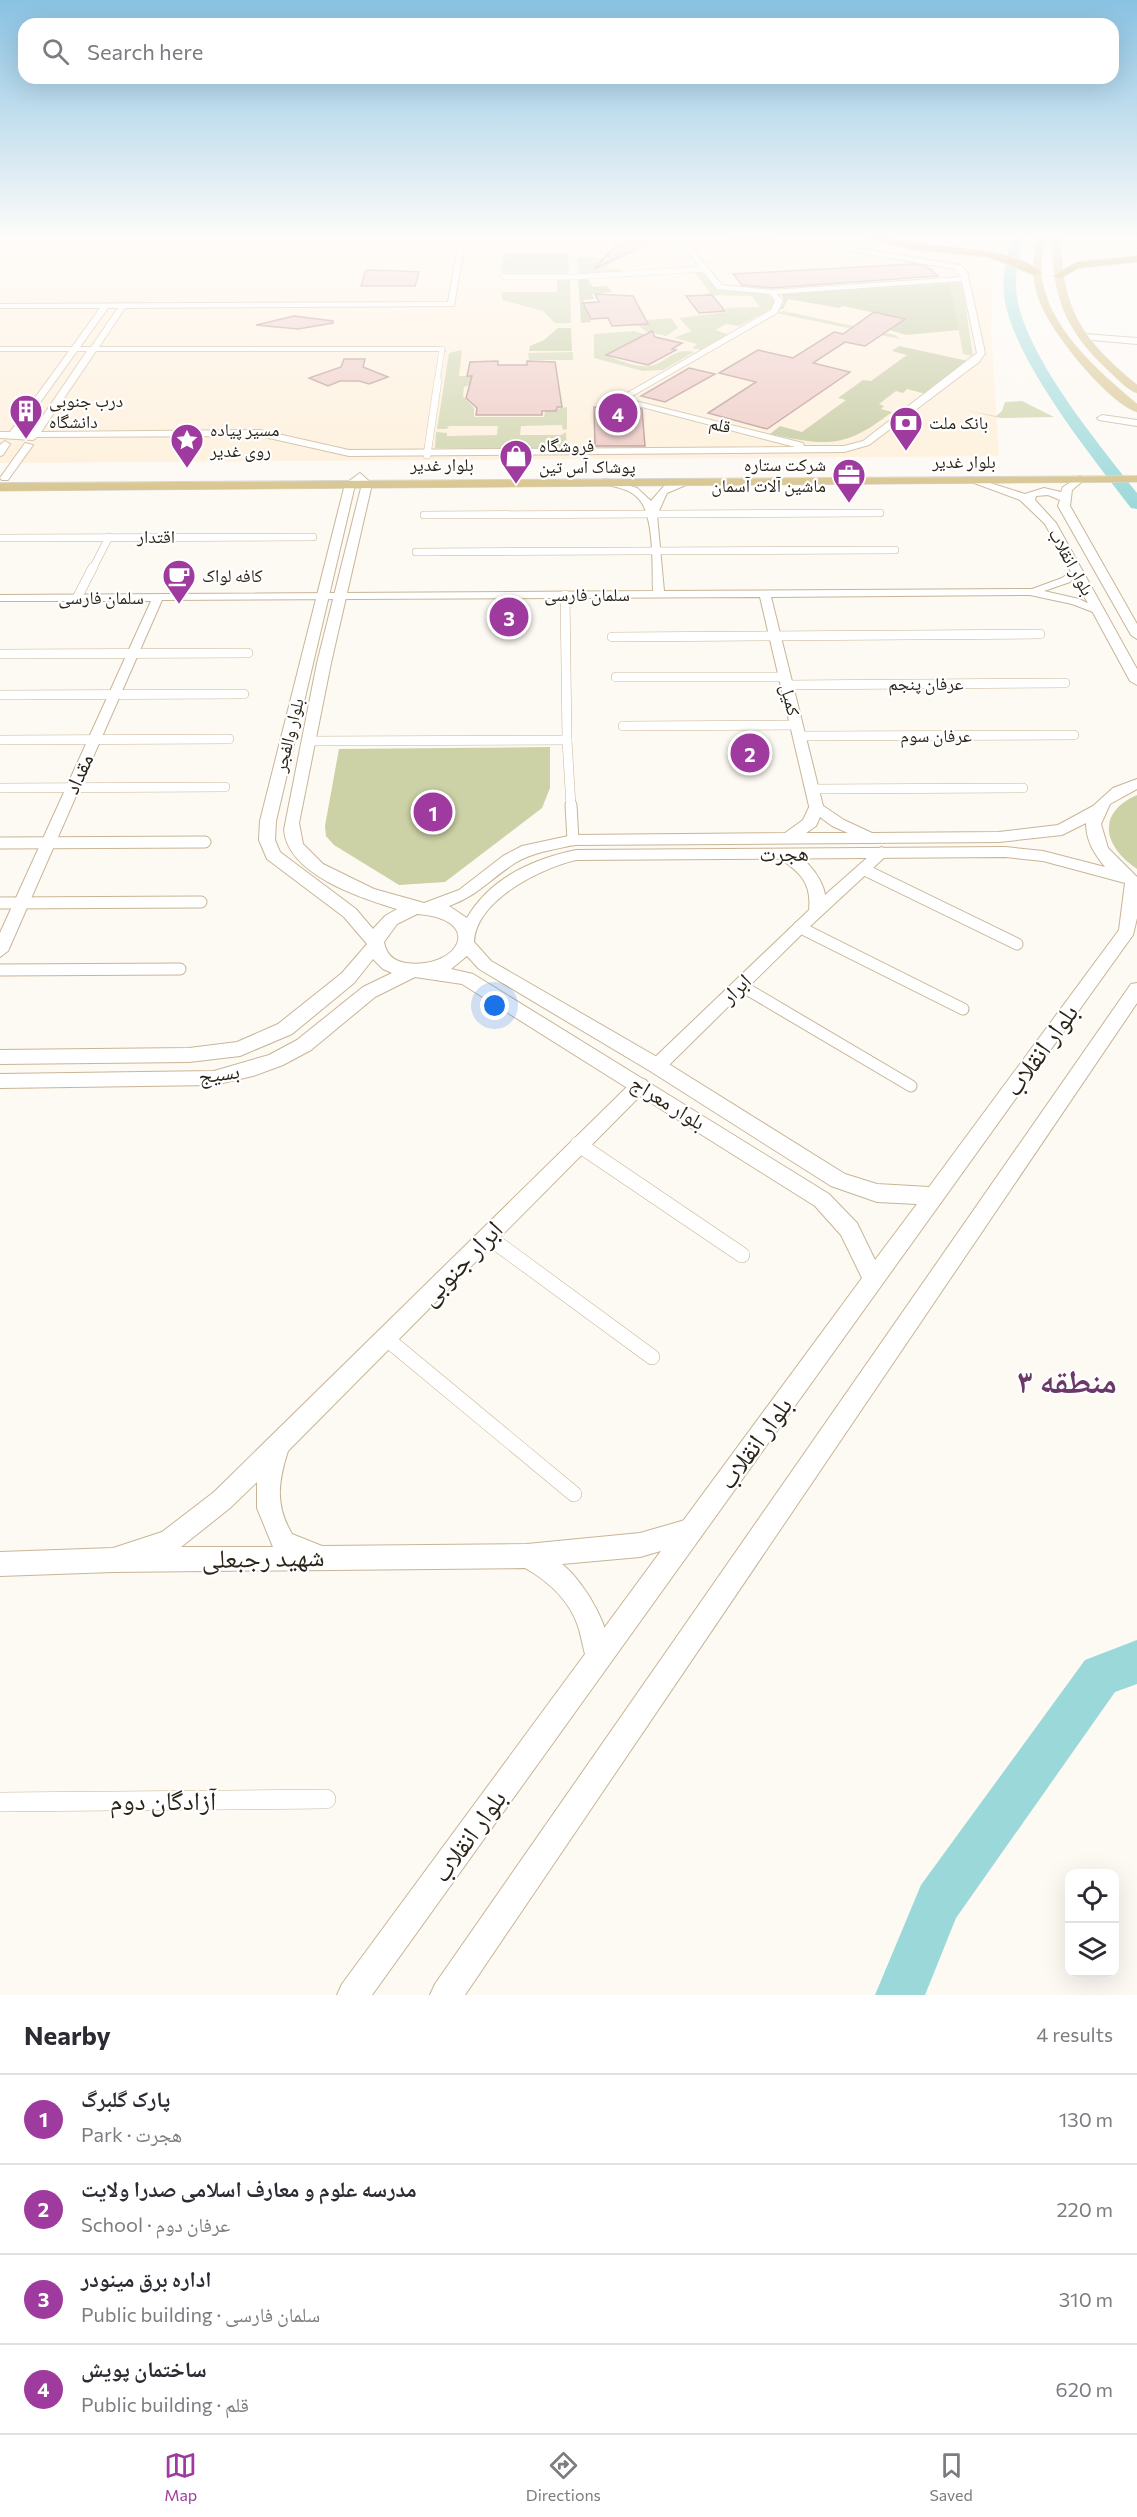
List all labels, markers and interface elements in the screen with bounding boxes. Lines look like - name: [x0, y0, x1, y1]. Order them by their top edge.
- search box: [18, 18, 1119, 84]
- icon: search: [39, 35, 72, 68]
- text: Search here: [87, 38, 203, 65]
- place label: درب جنوبی دانشگاه: [49, 389, 123, 432]
- pin: 4: [598, 390, 638, 436]
- building icon: درب جنوبی دانشگاه: [8, 393, 44, 440]
- bank icon: بانک ملت: [888, 405, 924, 452]
- street label: قلم: [707, 411, 733, 439]
- place label: بانک ملت: [929, 411, 988, 434]
- place label: مسیر پیاده روی غدیر: [209, 418, 279, 462]
- place icon: مسیر پیاده روی غدیر: [169, 422, 205, 469]
- place label: فروشگاه پوشاک آس تین: [539, 434, 636, 478]
- shop icon: فروشگاه پوشاک آس تین: [498, 438, 534, 485]
- street label: بلوار غدیر: [931, 450, 996, 473]
- street label: بلوار غدیر: [409, 453, 474, 476]
- place label: شرکت ستاره ماشین آلات آسمان: [711, 453, 826, 497]
- office icon: شرکت ستاره ماشین آلات آسمان: [831, 457, 867, 504]
- street label: بلوار انقلاب: [1044, 524, 1099, 599]
- street label: اقتدار: [136, 525, 175, 547]
- cafe icon: کافه لواک: [161, 558, 197, 605]
- place label: کافه لواک: [202, 564, 263, 586]
- street label: سلمان فارسی: [544, 583, 630, 606]
- street label: سلمان فارسی: [58, 586, 144, 609]
- pin: 3: [490, 594, 528, 640]
- street label: عرفان پنجم: [888, 672, 964, 696]
- street label: کمیل: [775, 682, 806, 719]
- street label: بلوار والفجر: [268, 696, 308, 775]
- street label: عرفان سوم: [900, 724, 972, 748]
- pin: 2: [730, 730, 770, 776]
- street label: مقداد: [58, 749, 97, 797]
- pin: 1: [414, 790, 452, 834]
- street label: هجرت: [759, 840, 809, 866]
- street label: ابرار: [714, 968, 756, 1009]
- your location: [480, 991, 509, 1020]
- street label: بلوار انقلاب: [996, 997, 1084, 1102]
- street label: بسیج: [197, 1057, 241, 1090]
- street label: بلوار معراج: [626, 1069, 711, 1136]
- street label: ابرار جنوبی: [412, 1213, 509, 1312]
- district label: منطقه ۳: [1017, 1359, 1117, 1400]
- street label: بلوار انقلاب: [710, 1390, 798, 1495]
- street label: شهید رجبعلی: [201, 1540, 325, 1575]
- street label: بلوار انقلاب: [424, 1783, 512, 1888]
- street label: آزادگان دوم: [110, 1784, 218, 1819]
- map controls: [1065, 1869, 1119, 1977]
- button: locate: [1065, 1869, 1119, 1923]
- button: layers: [1065, 1923, 1119, 1977]
- text: Nearby: [24, 2019, 111, 2050]
- text: 4 results: [1036, 2022, 1113, 2046]
- text: پارک گلبرگ: [81, 2085, 170, 2112]
- text: 1: [39, 2107, 48, 2131]
- text: 130 m: [1059, 2107, 1113, 2131]
- text: Park · هجرت: [81, 2122, 182, 2146]
- text: مدرسه علوم و معارف اسلامی صدرا ولایت: [81, 2175, 417, 2202]
- text: 2: [38, 2197, 49, 2221]
- text: 220 m: [1057, 2197, 1113, 2221]
- text: School · عرفان دوم: [81, 2212, 230, 2236]
- text: اداره برق مینودر: [81, 2265, 212, 2292]
- text: 3: [38, 2287, 49, 2311]
- text: 310 m: [1059, 2287, 1113, 2311]
- text: Public building · سلمان فارسی: [81, 2302, 320, 2326]
- text: ساختمان پویش: [81, 2355, 207, 2382]
- text: 4: [37, 2377, 50, 2401]
- text: 620 m: [1056, 2377, 1113, 2401]
- text: Public building · قلم: [81, 2392, 249, 2416]
- tab: Map: [164, 2449, 197, 2504]
- tab: Directions: [526, 2449, 601, 2504]
- tab: Saved: [929, 2449, 973, 2504]

